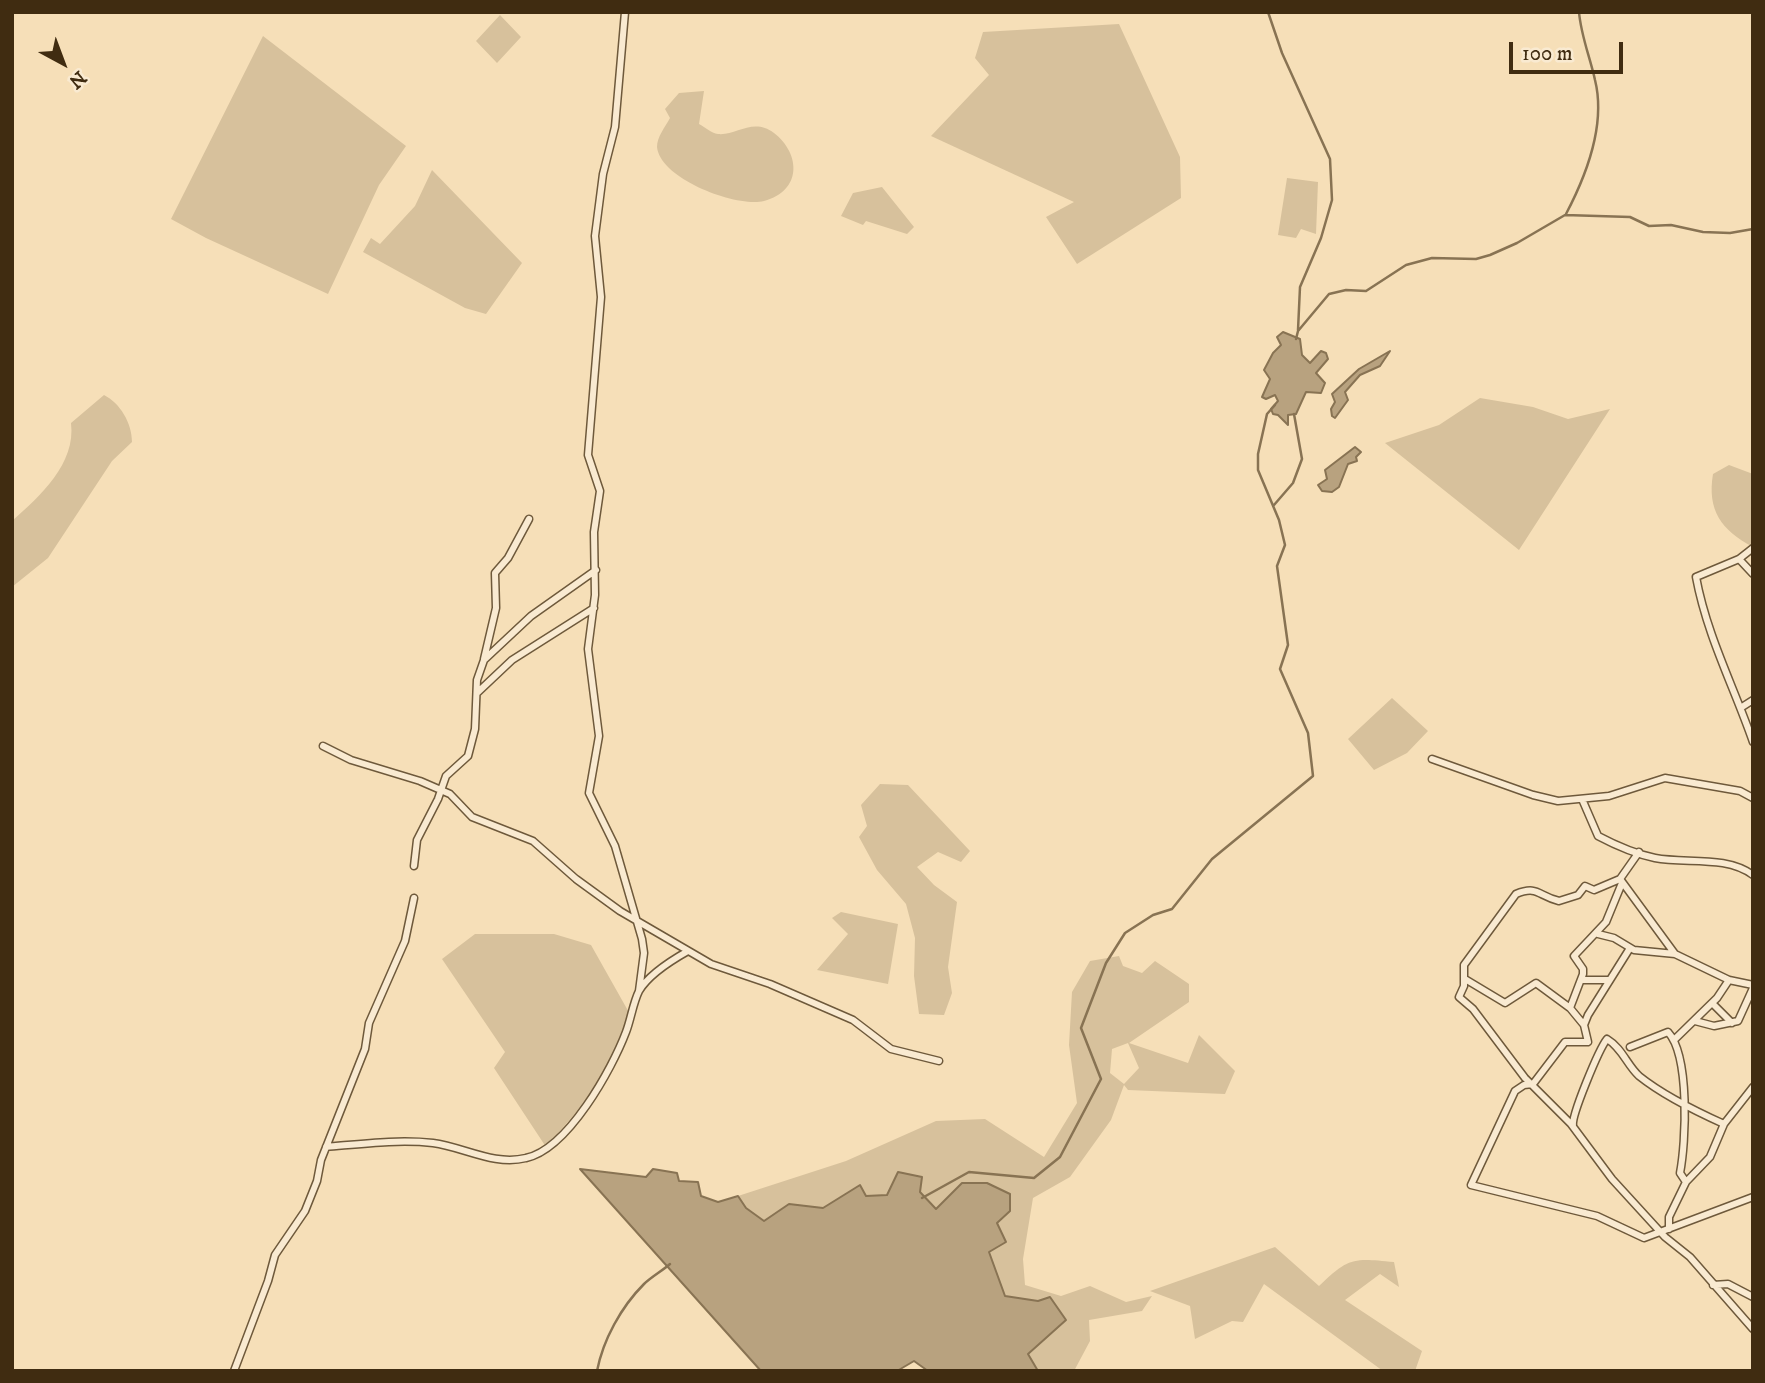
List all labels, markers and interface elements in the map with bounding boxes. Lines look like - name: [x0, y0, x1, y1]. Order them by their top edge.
- north arrow: [28, 28, 98, 98]
- scale bar: [1513, 28, 1627, 72]
- text: 100 m: [1522, 41, 1573, 67]
- text: N: [64, 65, 91, 93]

